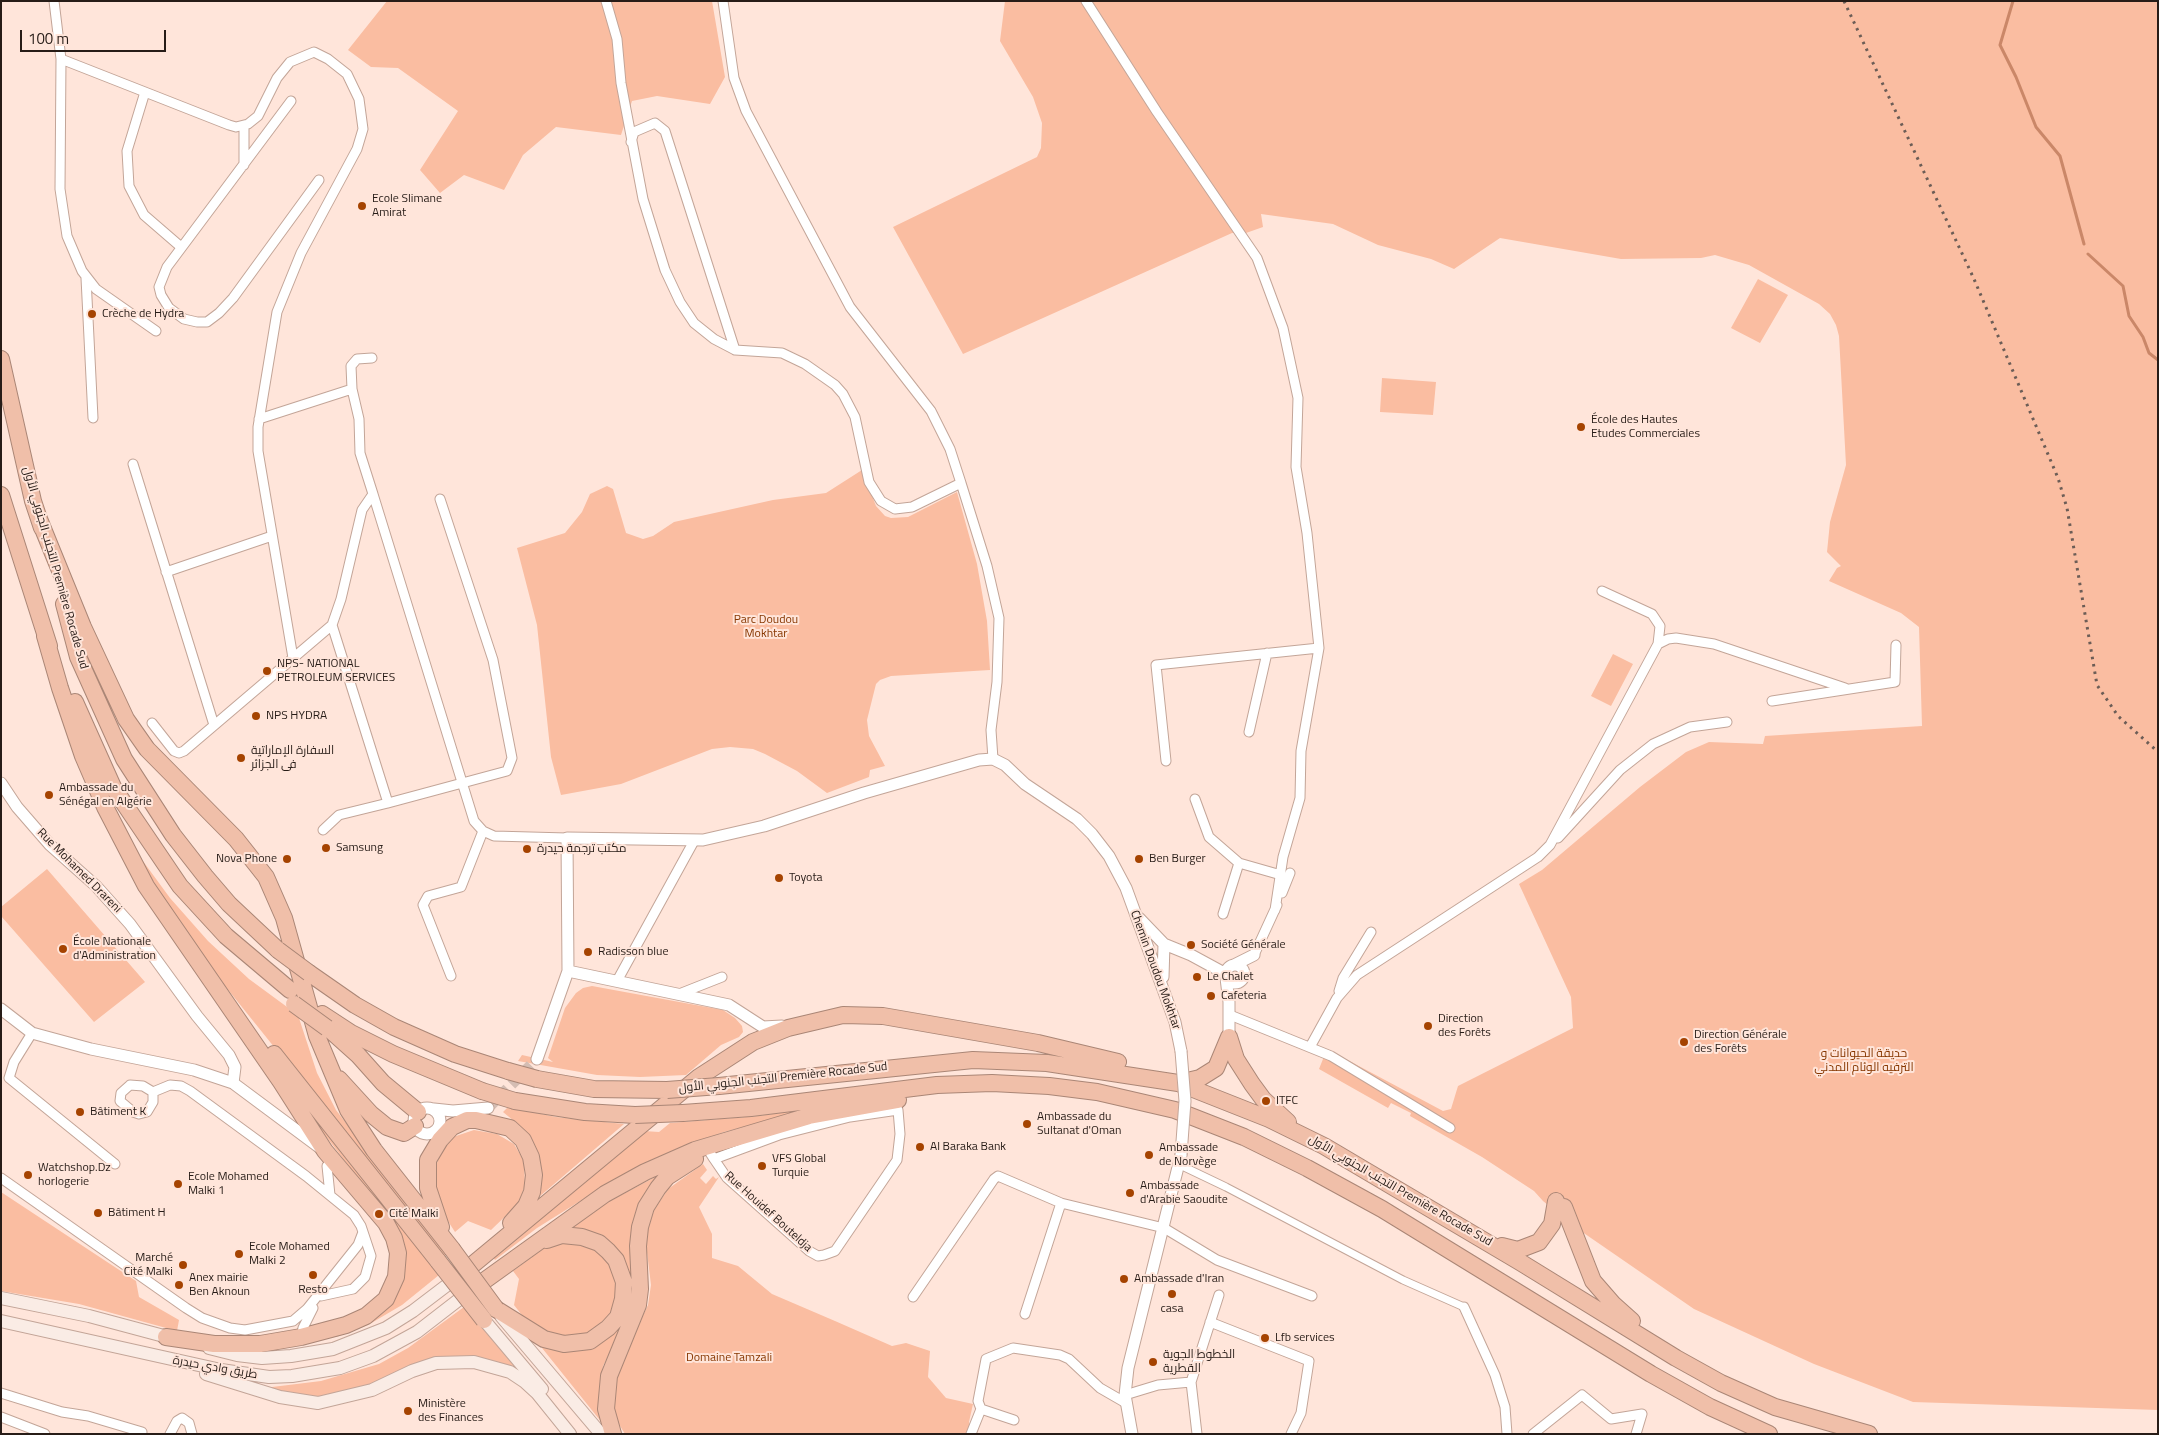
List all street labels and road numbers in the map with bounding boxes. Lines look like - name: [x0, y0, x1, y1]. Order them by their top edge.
- street label: التجنب الجنوبي الأول Première Rocade Sud: [19, 465, 91, 671]
- street label: Rue Mohamed Drareni: [34, 826, 124, 916]
- street label: Chemin Doudou Mokhtar: [1127, 908, 1183, 1032]
- street label: التجنب الجنوبي الأول Première Rocade Sud: [678, 1060, 888, 1096]
- street label: التجنب الجنوبي الأول Première Rocade Sud: [1306, 1132, 1494, 1250]
- street label: Rue Houidef Bouteldja: [721, 1169, 815, 1255]
- street label: طريق وادي حيدرة: [172, 1353, 258, 1383]

